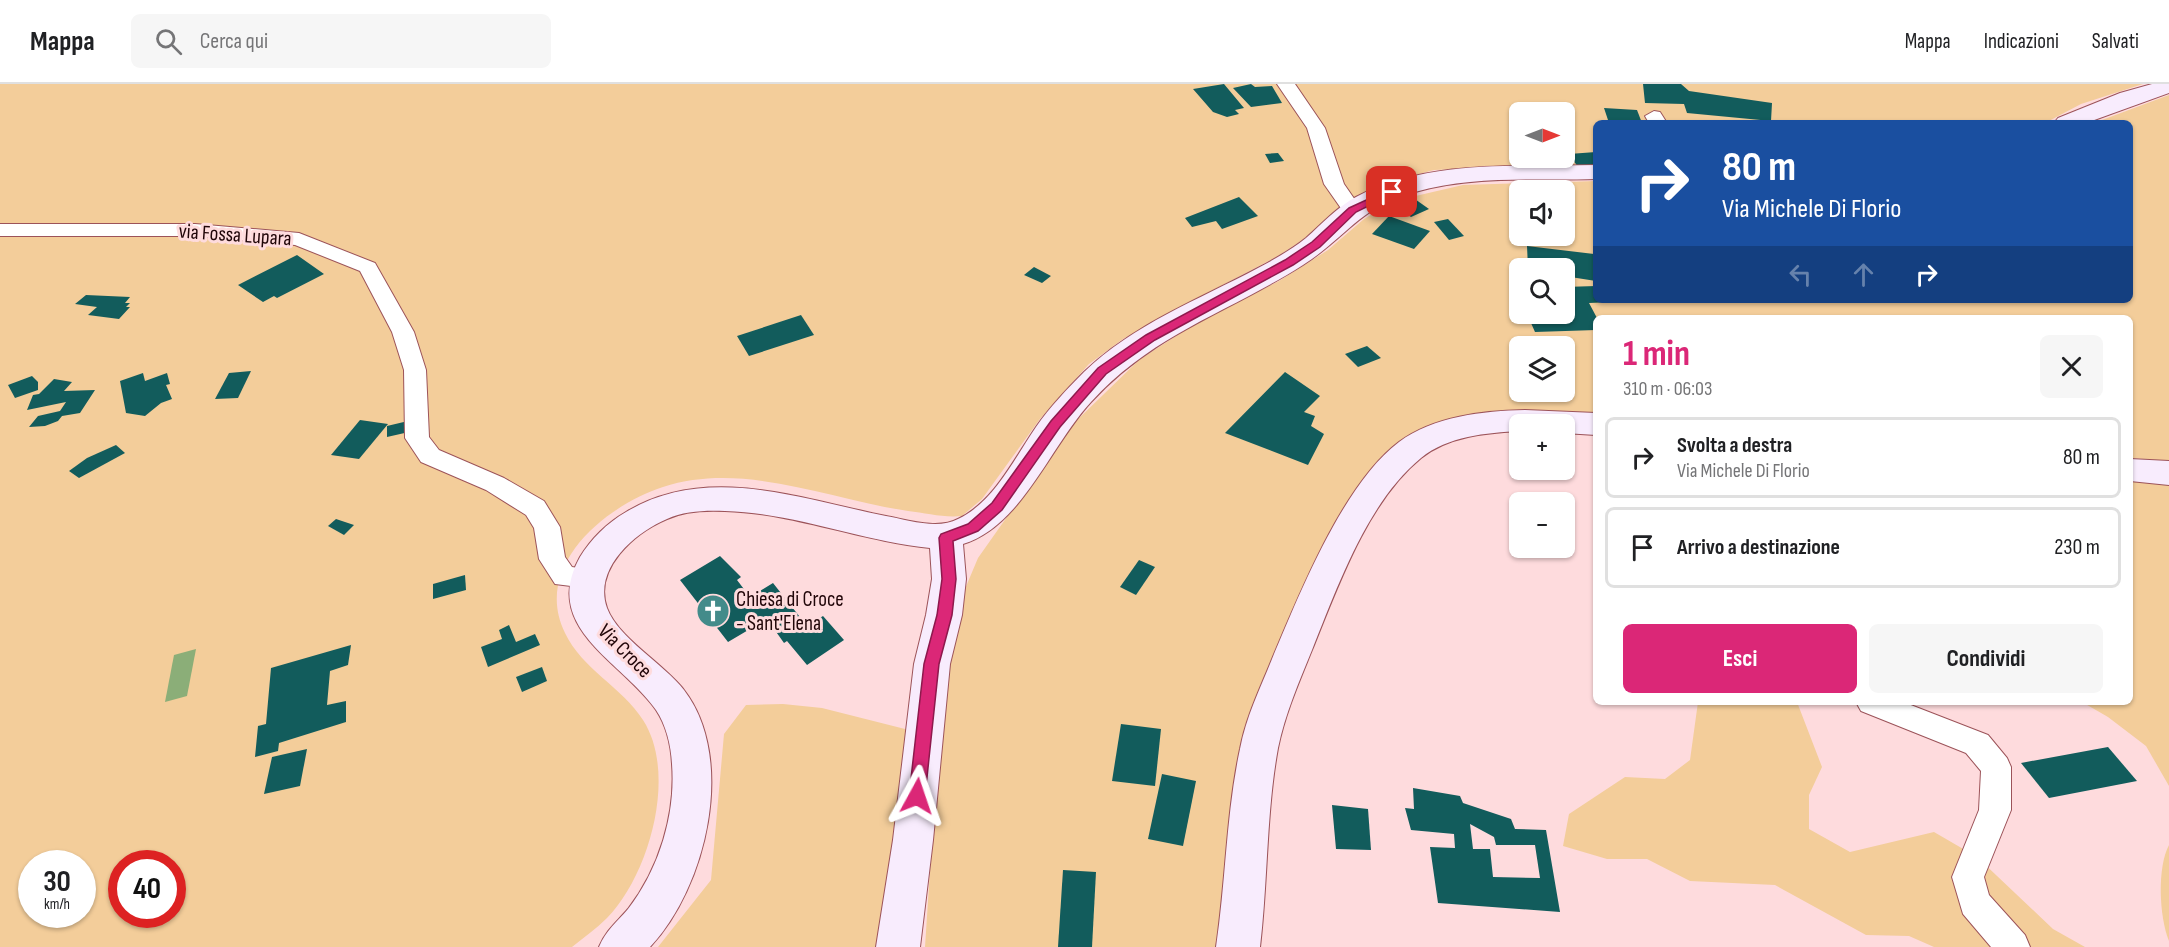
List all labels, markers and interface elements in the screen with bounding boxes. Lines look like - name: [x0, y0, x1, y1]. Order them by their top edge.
- search box: [131, 14, 551, 68]
- text: Mappa: [30, 25, 95, 58]
- icon: search: [152, 25, 185, 58]
- text: Cerca qui: [200, 28, 268, 55]
- text: Mappa: [1905, 29, 1951, 54]
- text: Indicazioni: [1984, 29, 2059, 54]
- text: Salvati: [2092, 29, 2139, 54]
- north arrow: [1509, 102, 1575, 168]
- map controls: [1509, 102, 1575, 558]
- text: 80 m: [1722, 142, 1796, 193]
- icon: right: [1623, 144, 1701, 222]
- pin: [1366, 166, 1417, 217]
- icon: arrive: [1375, 175, 1408, 208]
- button: sound: [1509, 180, 1575, 246]
- text: Via Michele Di Florio: [1722, 193, 1901, 225]
- street label: via Fossa Lupara: [178, 219, 292, 251]
- button: search: [1509, 258, 1575, 324]
- icon: left: [1784, 258, 1817, 291]
- icon: ahead: [1847, 258, 1880, 291]
- icon: right: [1910, 258, 1943, 291]
- text: 1 min: [1623, 333, 1690, 376]
- button: close: [2040, 335, 2103, 398]
- button: layers: [1509, 336, 1575, 402]
- text: 310 m · 06:03: [1623, 377, 1712, 401]
- button: +: [1509, 414, 1575, 480]
- text: Svolta a destra: [1677, 432, 1792, 459]
- icon: right: [1626, 441, 1659, 474]
- text: 80 m: [2063, 444, 2100, 471]
- text: Via Michele Di Florio: [1677, 459, 1810, 483]
- button: −: [1509, 492, 1575, 558]
- icon: arrive: [1626, 531, 1659, 564]
- text: Arrivo a destinazione: [1677, 534, 1840, 561]
- text: 230 m: [2054, 534, 2100, 561]
- place label: Chiesa di Croce - Sant'Elena: [736, 587, 844, 636]
- church icon: Chiesa di Croce - Sant'Elena: [695, 593, 731, 629]
- street label: Via Croce: [593, 619, 657, 683]
- button: Esci: [1623, 624, 1857, 693]
- button: Condividi: [1869, 624, 2103, 693]
- position arrow: [885, 764, 949, 828]
- speed limit sign: 40: [108, 850, 186, 928]
- text: 30: [43, 864, 71, 900]
- text: km/h: [44, 895, 70, 914]

